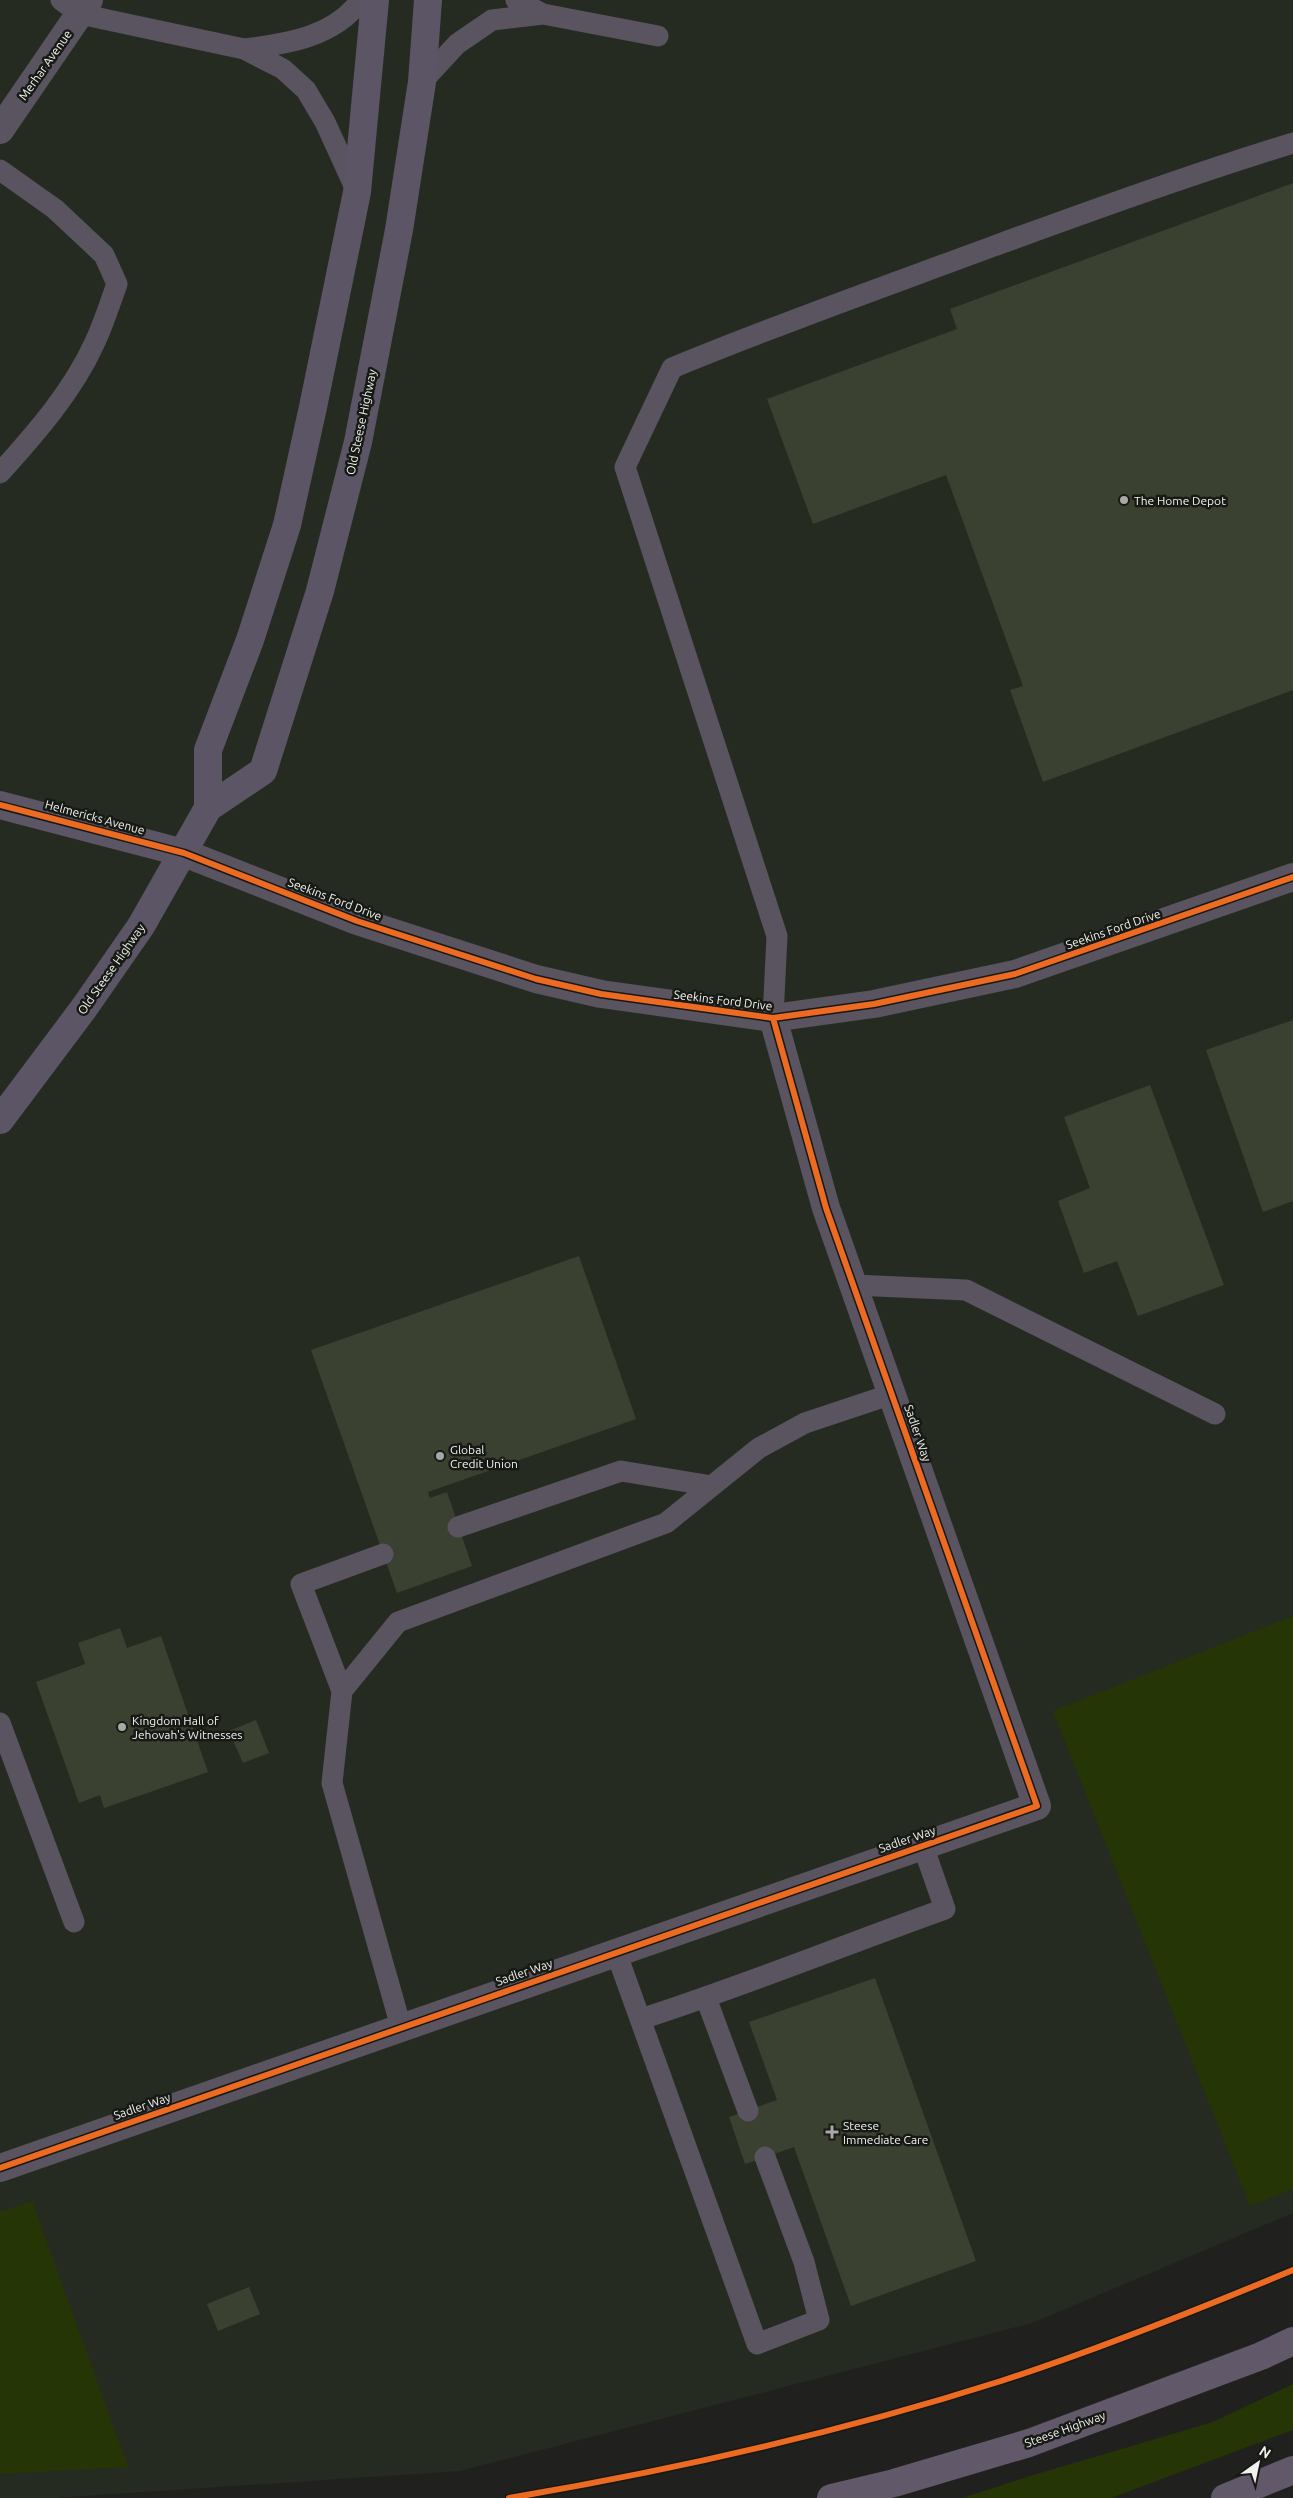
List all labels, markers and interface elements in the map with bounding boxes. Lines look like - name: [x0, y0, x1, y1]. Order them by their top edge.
- street label: Merhar Avenue: [16, 28, 74, 102]
- street label: Old Steese Highway: [343, 368, 379, 476]
- marker: The Home Depot: [1118, 494, 1130, 506]
- place label: The Home Depot: [1134, 494, 1226, 507]
- street label: Helmericks Avenue: [44, 797, 146, 837]
- street label: Seekins Ford Drive: [286, 875, 384, 923]
- street label: Seekins Ford Drive: [1064, 907, 1162, 951]
- street label: Old Steese Highway: [75, 921, 147, 1017]
- street label: Seekins Ford Drive: [673, 987, 773, 1013]
- street label: Sadler Way: [902, 1403, 934, 1463]
- place label: Global Credit Union: [450, 1443, 518, 1470]
- marker: Global Credit Union: [434, 1450, 446, 1462]
- place label: Kingdom Hall of Jehovah's Witnesses: [132, 1714, 243, 1741]
- marker: Kingdom Hall of Jehovah's Witnesses: [116, 1721, 128, 1733]
- street label: Sadler Way: [877, 1823, 937, 1855]
- street label: Sadler Way: [494, 1956, 554, 1988]
- street label: Sadler Way: [112, 2090, 172, 2122]
- place label: Steese Immediate Care: [843, 2119, 928, 2146]
- marker: Steese Immediate Care: [825, 2125, 839, 2139]
- street label: Steese Highway: [1023, 2408, 1107, 2450]
- north arrow: [1233, 2438, 1283, 2488]
- text: N: [1256, 2443, 1274, 2462]

